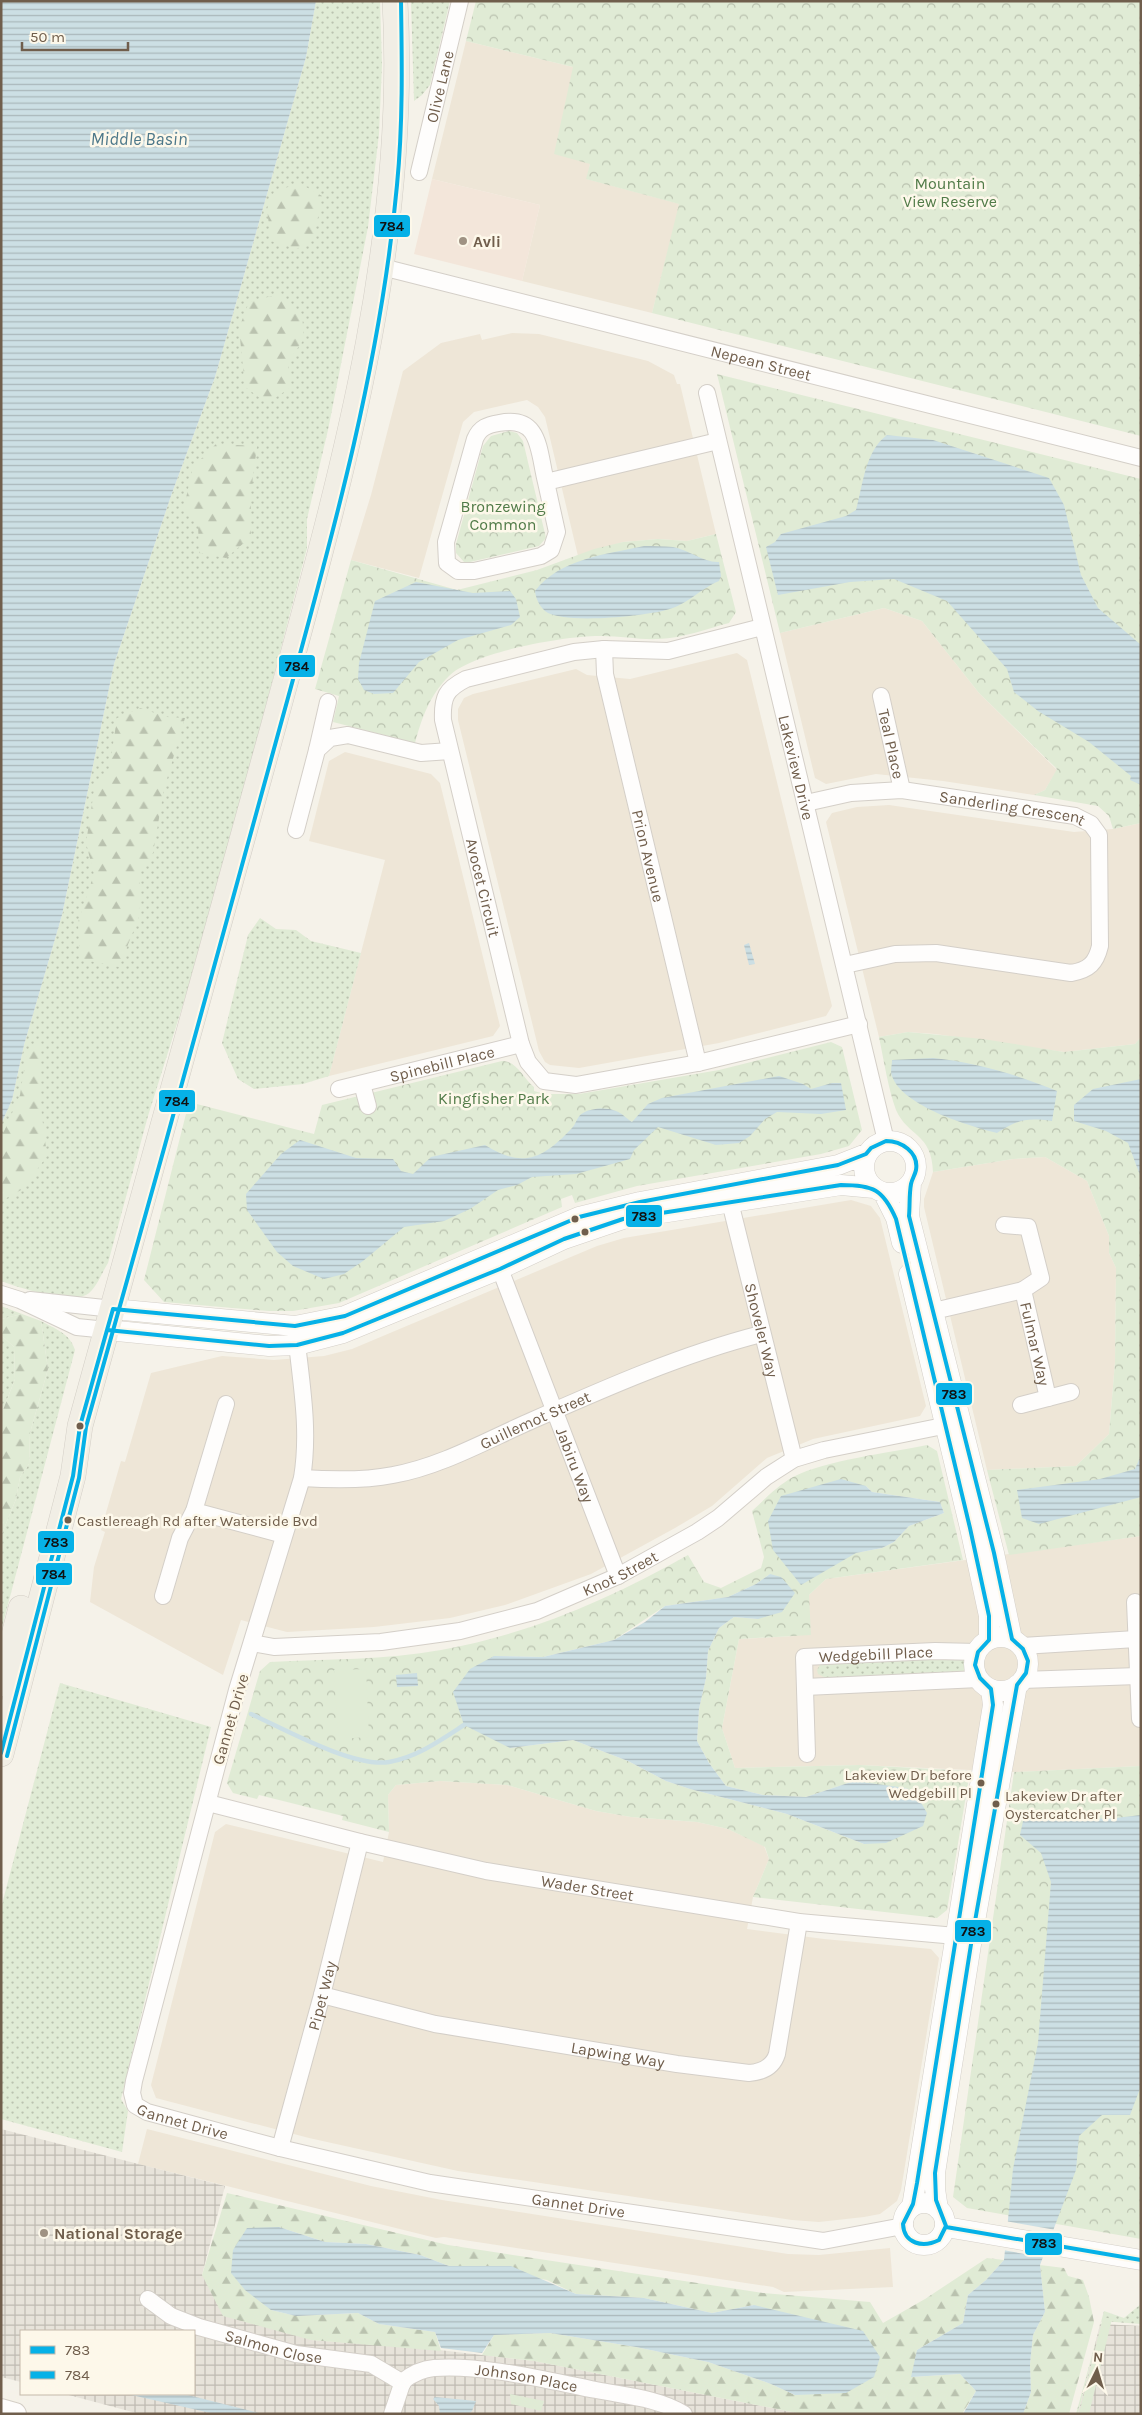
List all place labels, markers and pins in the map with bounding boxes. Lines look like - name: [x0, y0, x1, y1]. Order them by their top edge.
- place label: Avli: [473, 232, 501, 251]
- marker: Avli: [457, 235, 469, 247]
- unlabelled marker: [570, 1214, 580, 1224]
- unlabelled marker: [580, 1227, 590, 1237]
- unlabelled marker: [75, 1421, 85, 1431]
- place label: Castlereagh Rd after Waterside Bvd: [77, 1512, 318, 1530]
- marker: Castlereagh Rd after Waterside Bvd: [63, 1515, 73, 1525]
- place label: Lakeview Dr before Wedgebill Pl: [845, 1766, 972, 1802]
- marker: Lakeview Dr before Wedgebill Pl: [976, 1778, 986, 1788]
- place label: Lakeview Dr after Oystercatcher Pl: [1005, 1787, 1122, 1823]
- marker: Lakeview Dr after Oystercatcher Pl: [991, 1799, 1001, 1809]
- place label: National Storage: [54, 2224, 183, 2243]
- marker: National Storage: [38, 2227, 50, 2239]

